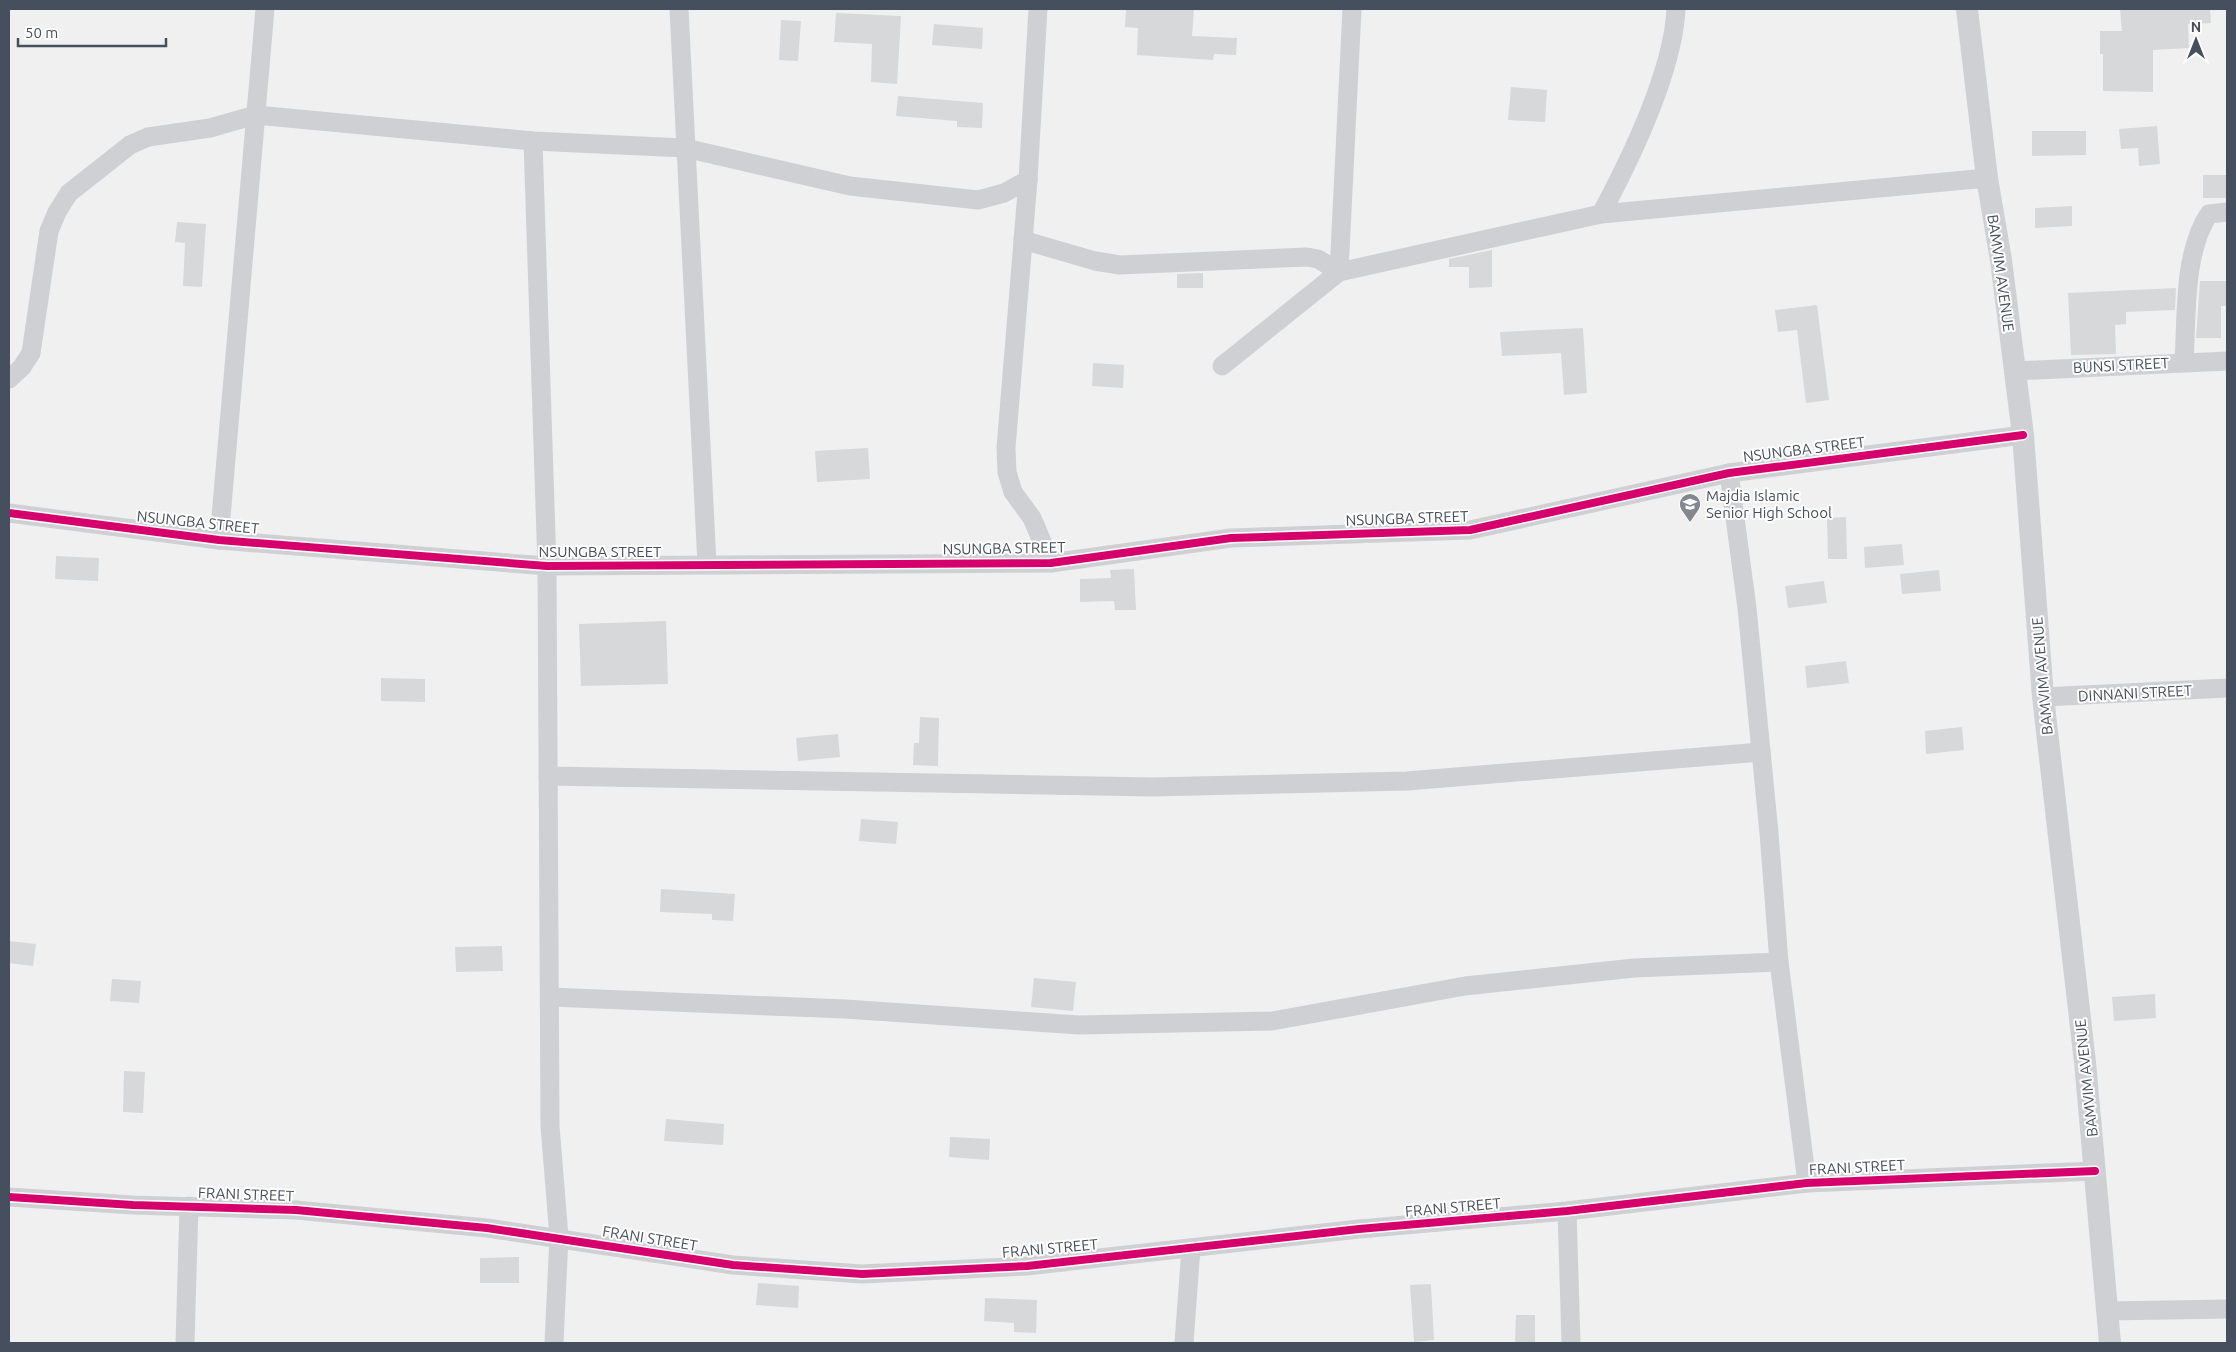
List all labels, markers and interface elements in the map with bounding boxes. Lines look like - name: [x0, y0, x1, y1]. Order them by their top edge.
- scale bar: [18, 15, 165, 47]
- north arrow: [2171, 15, 2221, 65]
- text: N: [2191, 19, 2201, 35]
- text: 50 m: [25, 24, 58, 41]
- street label: BAMVIM AVENUE: [1984, 213, 2018, 333]
- street label: BUNSI STREET: [2072, 354, 2170, 376]
- street label: NSUNGBA STREET: [1742, 433, 1867, 465]
- place label: Majdia Islamic Senior High School: [1706, 487, 1832, 521]
- school or university icon: Majdia Islamic Senior High School: [1678, 492, 1702, 523]
- street label: NSUNGBA STREET: [136, 507, 261, 537]
- street label: NSUNGBA STREET: [1345, 507, 1469, 529]
- street label: NSUNGBA STREET: [942, 538, 1066, 558]
- street label: NSUNGBA STREET: [539, 543, 662, 560]
- street label: BAMVIM AVENUE: [2028, 616, 2056, 736]
- street label: DINNANI STREET: [2077, 681, 2193, 704]
- street label: BAMVIM AVENUE: [2071, 1018, 2101, 1138]
- street label: FRANI STREET: [1809, 1156, 1906, 1178]
- street label: FRANI STREET: [198, 1184, 295, 1204]
- street label: FRANI STREET: [1404, 1194, 1502, 1220]
- street label: FRANI STREET: [601, 1222, 699, 1254]
- street label: FRANI STREET: [1001, 1235, 1099, 1261]

